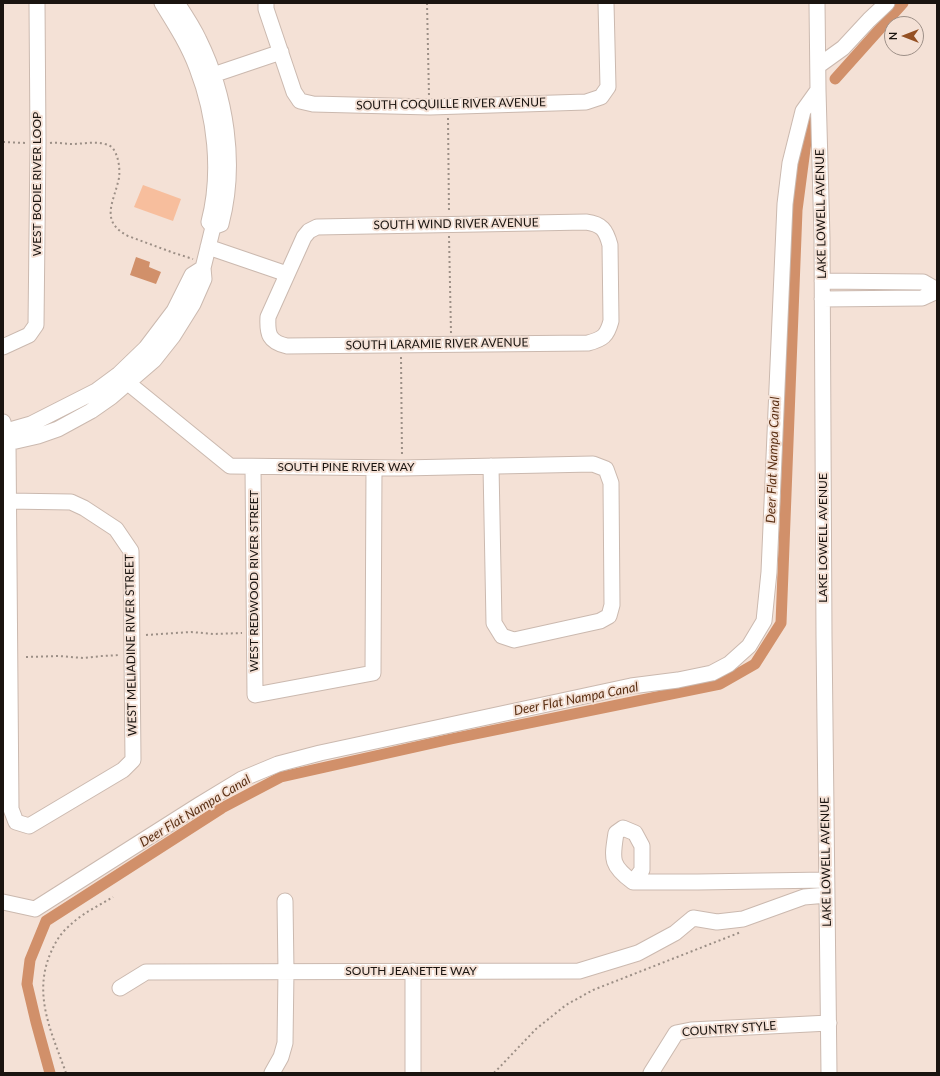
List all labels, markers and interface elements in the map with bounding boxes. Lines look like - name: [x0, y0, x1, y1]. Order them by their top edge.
- north arrow: [884, 16, 924, 56]
- text: N: [886, 32, 899, 40]
- street label: SOUTH COQUILLE RIVER AVENUE: [356, 95, 546, 113]
- street label: WEST BODIE RIVER LOOP: [30, 112, 44, 256]
- street label: LAKE LOWELL AVENUE: [813, 149, 829, 279]
- street label: SOUTH WIND RIVER AVENUE: [373, 215, 539, 233]
- street label: SOUTH LARAMIE RIVER AVENUE: [346, 335, 528, 353]
- water label: Deer Flat Nampa Canal: [763, 396, 783, 524]
- street label: SOUTH PINE RIVER WAY: [277, 460, 415, 474]
- street label: LAKE LOWELL AVENUE: [816, 473, 830, 603]
- street label: WEST REDWOOD RIVER STREET: [247, 490, 261, 672]
- street label: WEST MELIADINE RIVER STREET: [122, 554, 140, 736]
- water label: Deer Flat Nampa Canal: [512, 679, 640, 719]
- water label: Deer Flat Nampa Canal: [137, 772, 253, 850]
- street label: LAKE LOWELL AVENUE: [818, 797, 834, 927]
- street label: SOUTH JEANETTE WAY: [345, 964, 477, 978]
- street label: COUNTRY STYLE: [681, 1019, 777, 1039]

